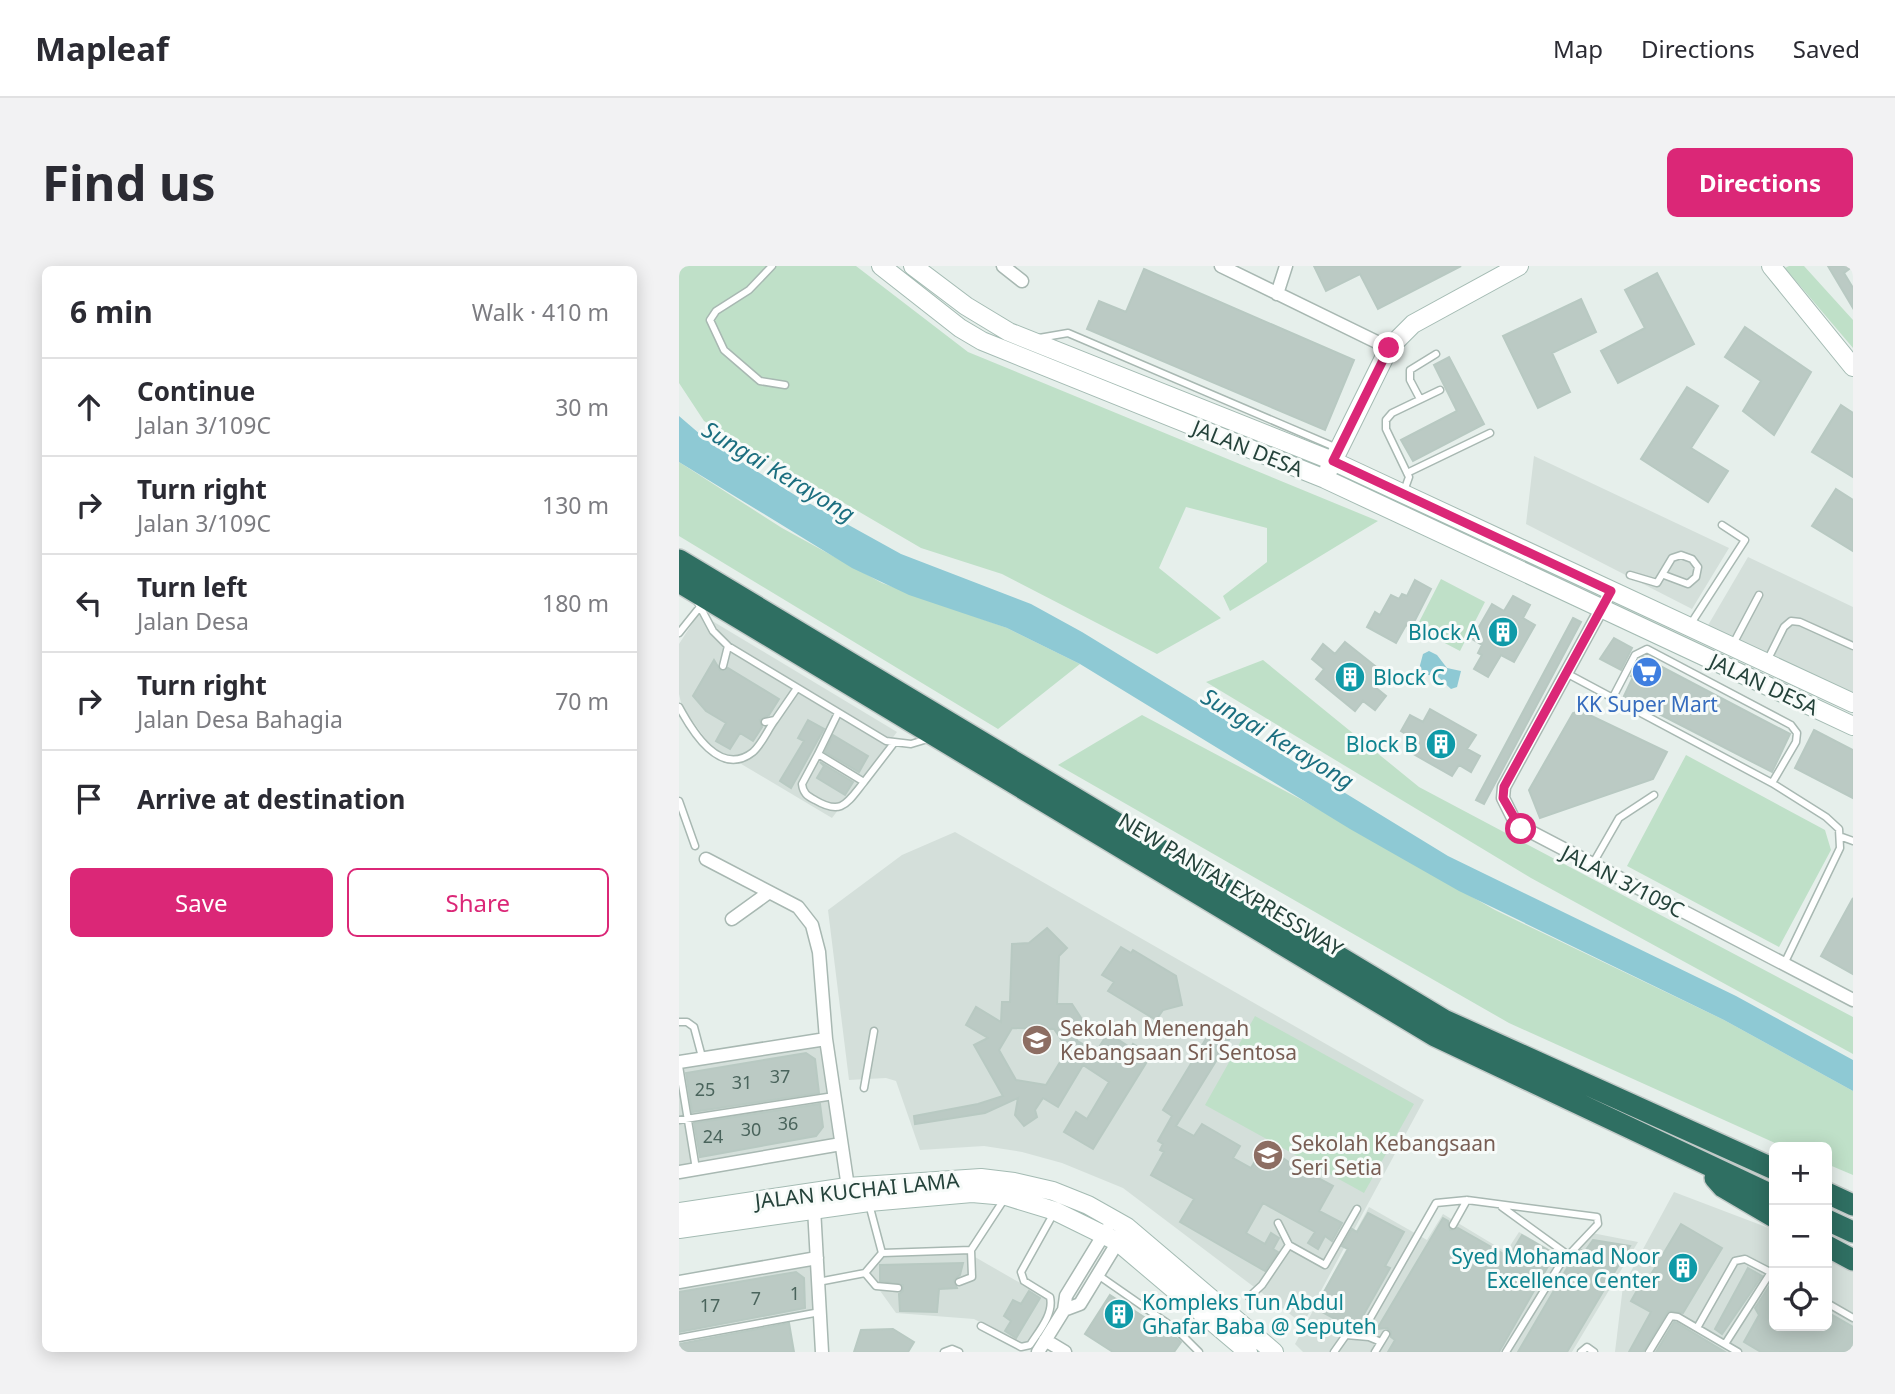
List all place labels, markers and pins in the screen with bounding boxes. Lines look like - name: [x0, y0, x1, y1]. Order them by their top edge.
- building icon: Block A: [1486, 615, 1520, 649]
- place label: Block A: [1408, 618, 1481, 646]
- supermarket icon: KK Super Mart: [1630, 655, 1664, 689]
- building icon: Block C: [1333, 660, 1367, 694]
- place label: Block C: [1373, 663, 1445, 691]
- place label: KK Super Mart: [1576, 690, 1718, 718]
- building icon: Block B: [1424, 727, 1458, 761]
- place label: Block B: [1346, 730, 1418, 758]
- place label: Sekolah Menengah Kebangsaan Sri Sentosa: [1060, 1014, 1297, 1066]
- school or university icon: Sekolah Menengah Kebangsaan Sri Sentosa: [1020, 1023, 1054, 1057]
- place label: Sekolah Kebangsaan Seri Setia: [1291, 1129, 1496, 1181]
- school or university icon: Sekolah Kebangsaan Seri Setia: [1251, 1138, 1285, 1172]
- place label: Syed Mohamad Noor Excellence Center: [1451, 1242, 1660, 1294]
- building icon: Syed Mohamad Noor Excellence Center: [1666, 1251, 1700, 1285]
- place label: Kompleks Tun Abdul Ghafar Baba @ Seputeh: [1142, 1288, 1377, 1340]
- building icon: Kompleks Tun Abdul Ghafar Baba @ Seputeh: [1102, 1297, 1136, 1331]

